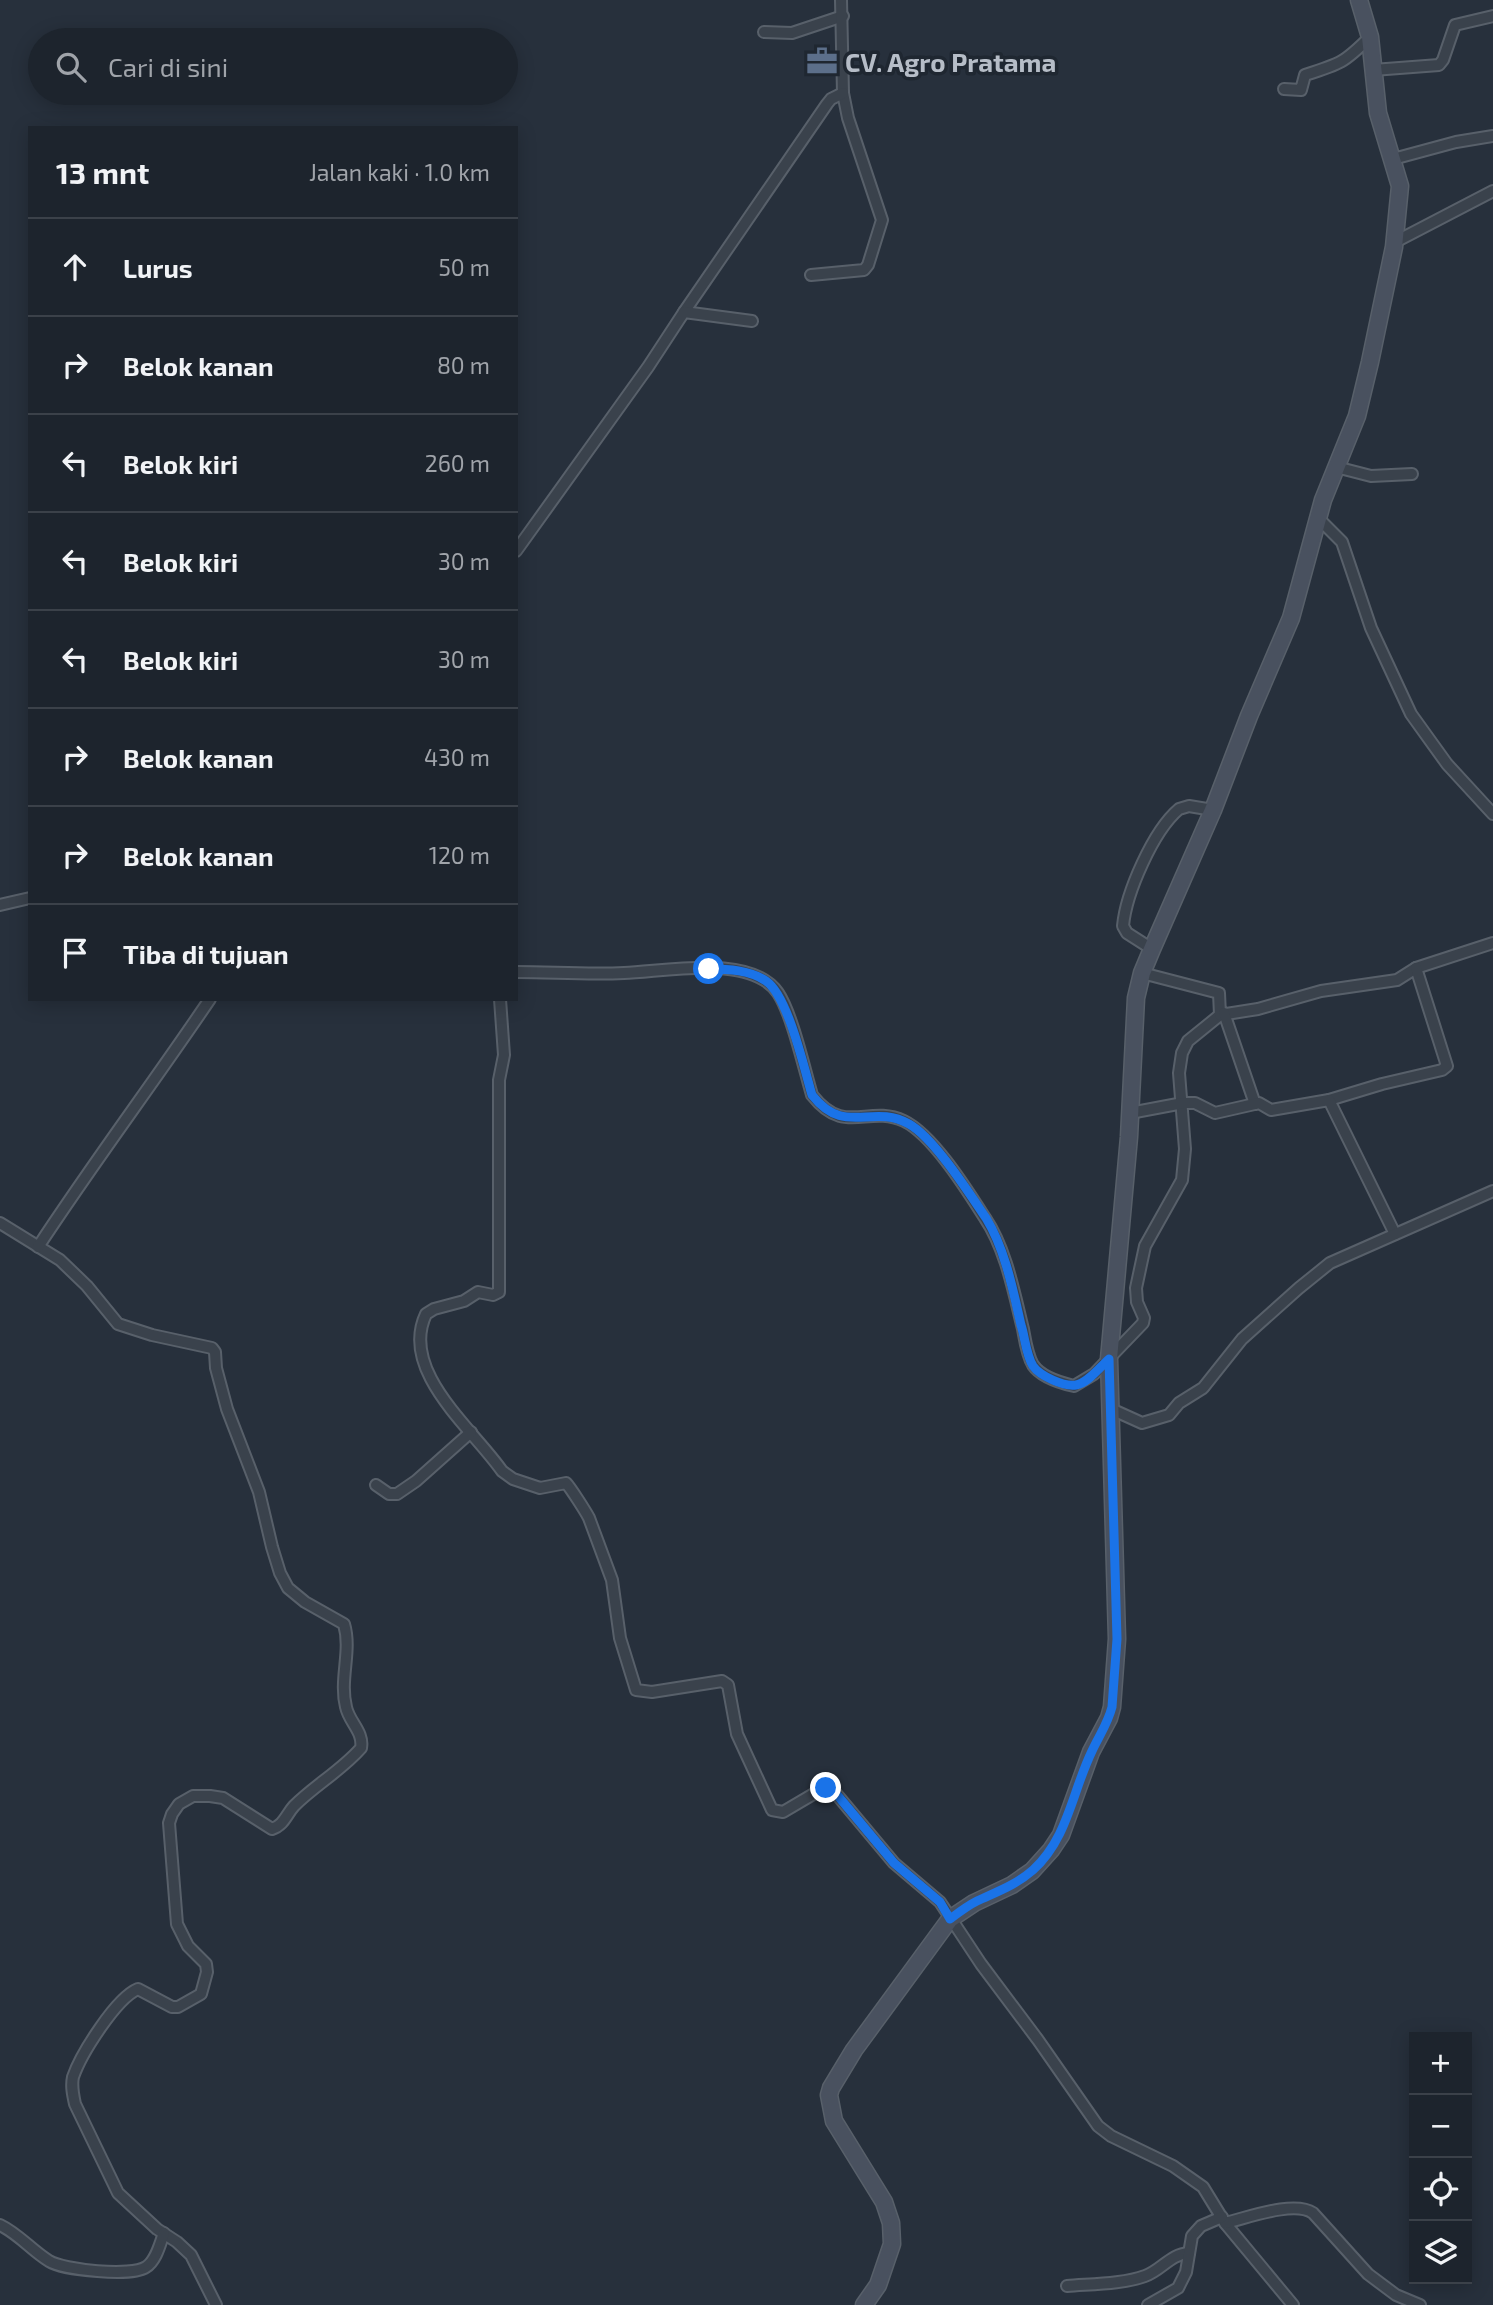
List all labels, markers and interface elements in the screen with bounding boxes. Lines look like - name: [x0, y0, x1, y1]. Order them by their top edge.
- search box: [28, 28, 518, 105]
- office icon: CV. Agro Pratama: [805, 44, 839, 78]
- place label: CV. Agro Pratama: [845, 46, 1056, 77]
- icon: search: [52, 48, 90, 86]
- text: Cari di sini: [108, 51, 228, 82]
- text: 13 mnt: [56, 154, 149, 190]
- text: Jalan kaki · 1.0 km: [309, 158, 490, 186]
- icon: ahead: [56, 248, 94, 286]
- text: Lurus: [123, 252, 193, 283]
- text: 50 m: [439, 253, 490, 281]
- icon: right: [56, 346, 94, 384]
- text: Belok kanan: [123, 350, 274, 381]
- text: 80 m: [437, 351, 490, 379]
- icon: left: [56, 444, 94, 482]
- text: Belok kiri: [123, 448, 238, 479]
- text: 260 m: [425, 449, 490, 477]
- icon: left: [56, 542, 94, 580]
- text: Belok kiri: [123, 546, 238, 577]
- text: 30 m: [438, 547, 490, 575]
- icon: left: [56, 640, 94, 678]
- text: Belok kiri: [123, 644, 238, 675]
- text: 30 m: [438, 645, 490, 673]
- icon: right: [56, 738, 94, 776]
- text: Belok kanan: [123, 742, 274, 773]
- text: 430 m: [424, 743, 490, 771]
- icon: right: [56, 836, 94, 874]
- text: Belok kanan: [123, 840, 274, 871]
- text: 120 m: [429, 841, 490, 869]
- icon: arrive: [56, 934, 94, 972]
- text: Tiba di tujuan: [123, 938, 289, 969]
- route start: [693, 953, 724, 984]
- route end: [810, 1772, 841, 1803]
- map controls: [1409, 2032, 1472, 2284]
- button: +: [1409, 2032, 1472, 2095]
- button: −: [1409, 2095, 1472, 2158]
- button: locate: [1409, 2158, 1472, 2221]
- button: layers: [1409, 2221, 1472, 2284]

